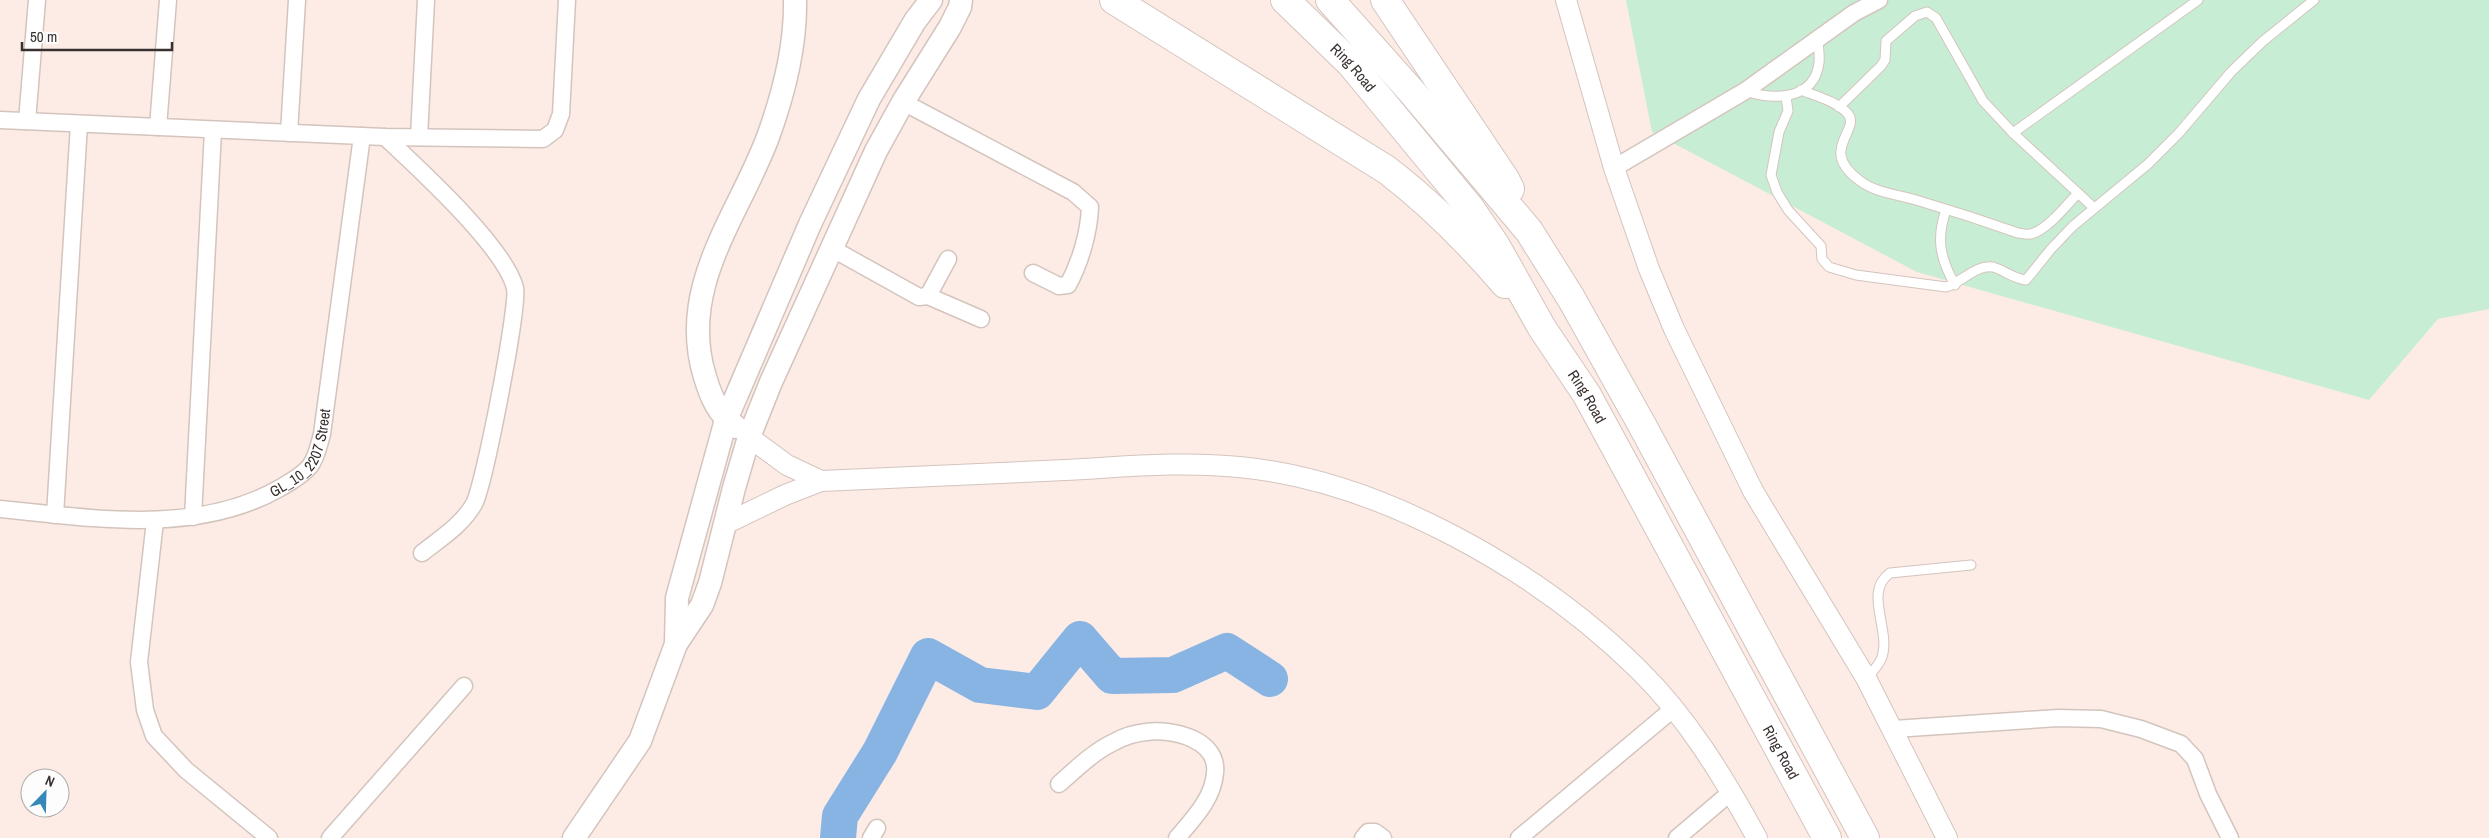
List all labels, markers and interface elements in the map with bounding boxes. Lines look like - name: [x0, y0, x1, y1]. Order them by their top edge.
- scale bar: [22, 20, 172, 52]
- text: 50 m: [30, 26, 57, 47]
- street label: Ring Road: [1326, 38, 1381, 96]
- street label: Ring Road: [1563, 366, 1611, 427]
- street label: GL_10_2207 Street: [266, 407, 335, 502]
- street label: Ring Road: [1758, 721, 1804, 783]
- north arrow: [20, 768, 70, 818]
- text: N: [43, 771, 57, 791]

